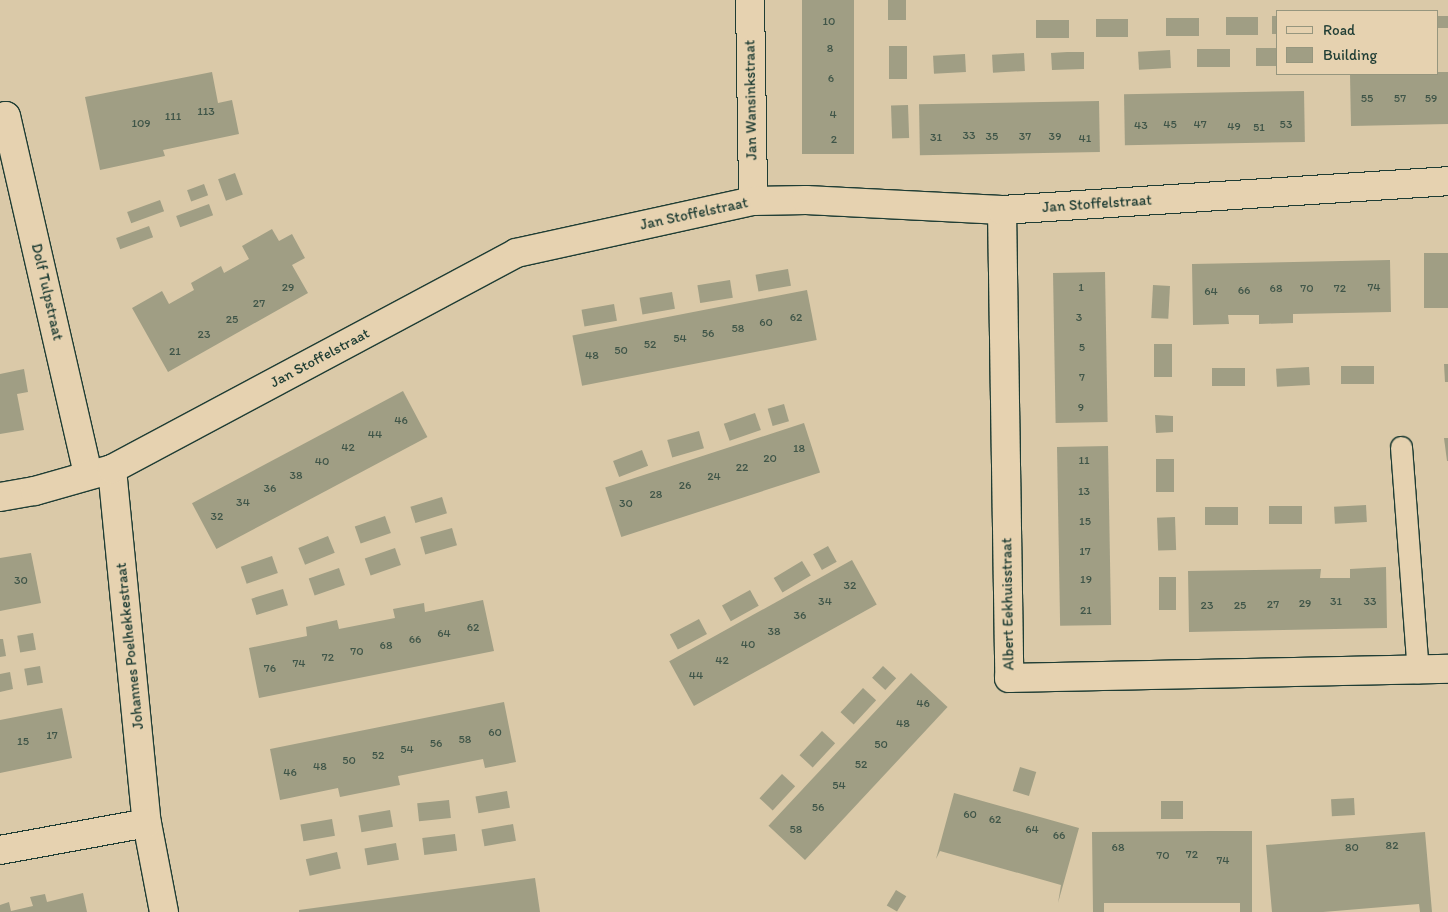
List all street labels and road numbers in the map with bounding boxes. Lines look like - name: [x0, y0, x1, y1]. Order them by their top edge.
- street label: Jan Wansinkstraat: [741, 39, 761, 161]
- street label: Jan Stoffelstraat: [1042, 191, 1152, 217]
- street label: Jan Stoffelstraat: [638, 194, 750, 234]
- street label: Dolf Tulpstraat: [27, 243, 67, 341]
- street label: Jan Stoffelstraat: [267, 324, 373, 392]
- street label: Albert Eekhuisstraat: [998, 538, 1018, 670]
- street label: Johannes Poelhekkestraat: [112, 562, 148, 730]

